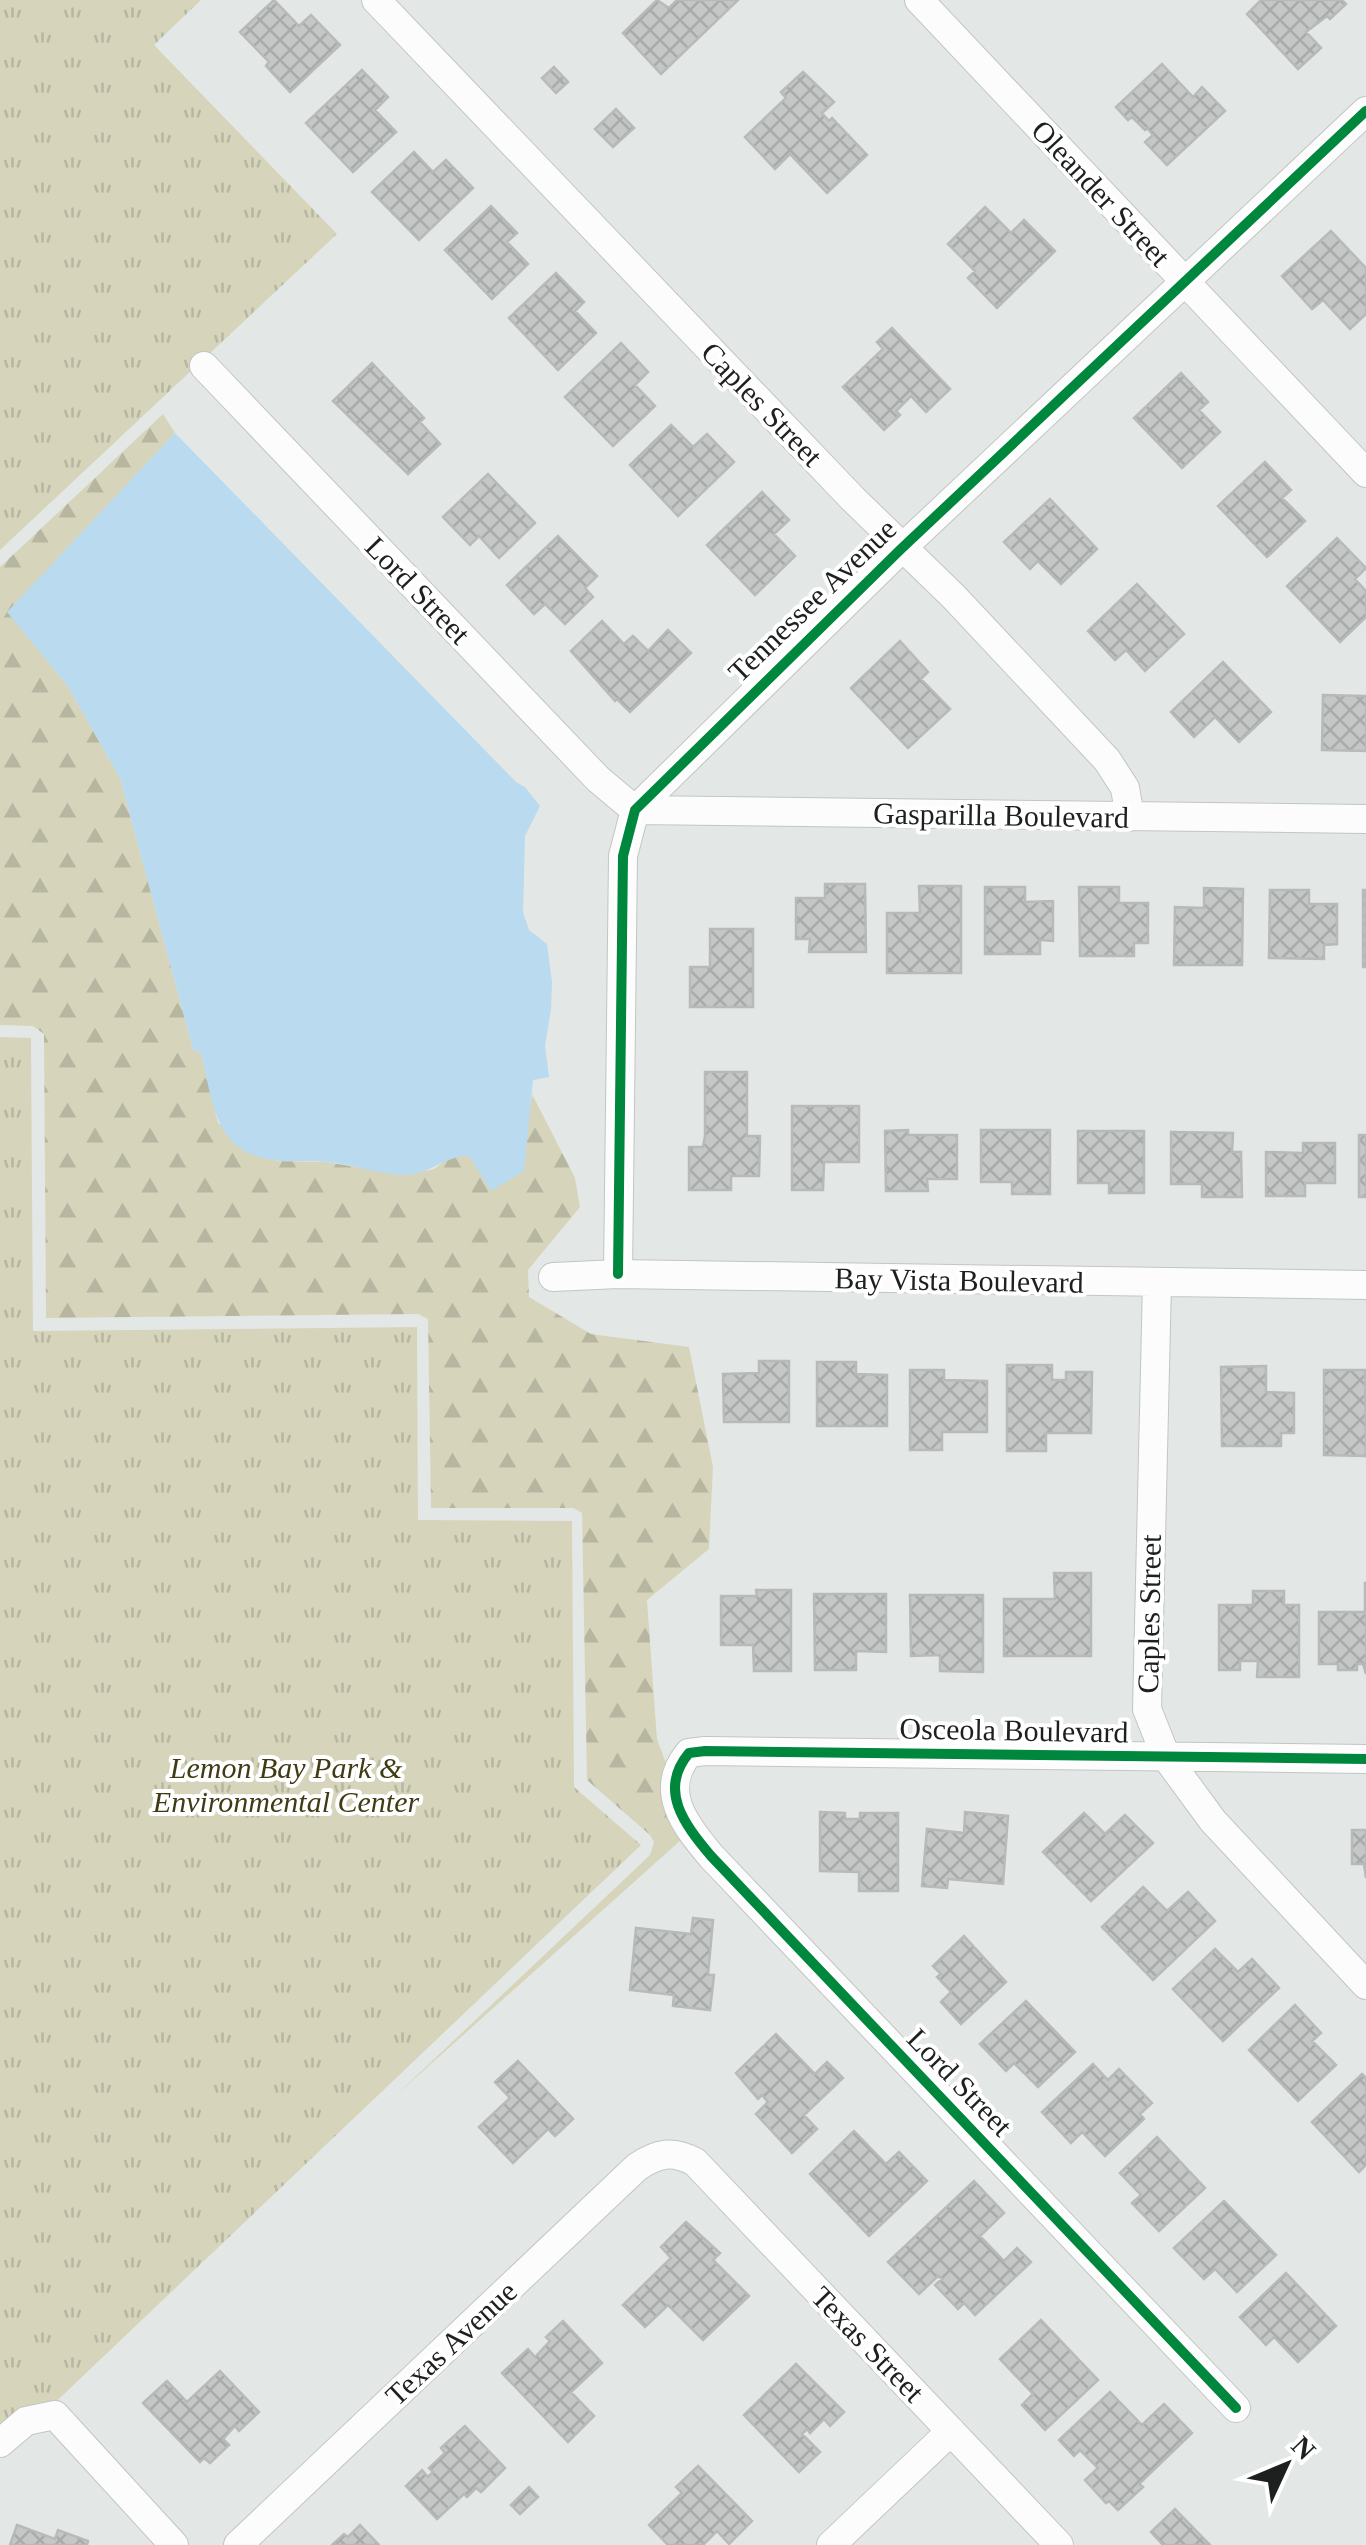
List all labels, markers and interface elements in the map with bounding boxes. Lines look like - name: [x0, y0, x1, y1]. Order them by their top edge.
- street label: Oleander Street: [1025, 113, 1177, 273]
- street label: Caples Street: [695, 335, 830, 473]
- street label: Tennessee Avenue: [721, 512, 903, 688]
- street label: Lord Street: [359, 530, 477, 651]
- street label: Gasparilla Boulevard: [873, 796, 1129, 834]
- street label: Bay Vista Boulevard: [834, 1261, 1084, 1299]
- street label: Caples Street: [1131, 1534, 1167, 1694]
- street label: Osceola Boulevard: [899, 1712, 1129, 1748]
- park label: Lemon Bay Park & Environmental Center: [152, 1751, 419, 1818]
- street label: Lord Street: [901, 2022, 1019, 2143]
- street label: Texas Avenue: [379, 2274, 523, 2412]
- street label: Texas Street: [805, 2280, 931, 2409]
- north arrow: [1236, 2415, 1336, 2515]
- text: N: [1285, 2430, 1322, 2466]

